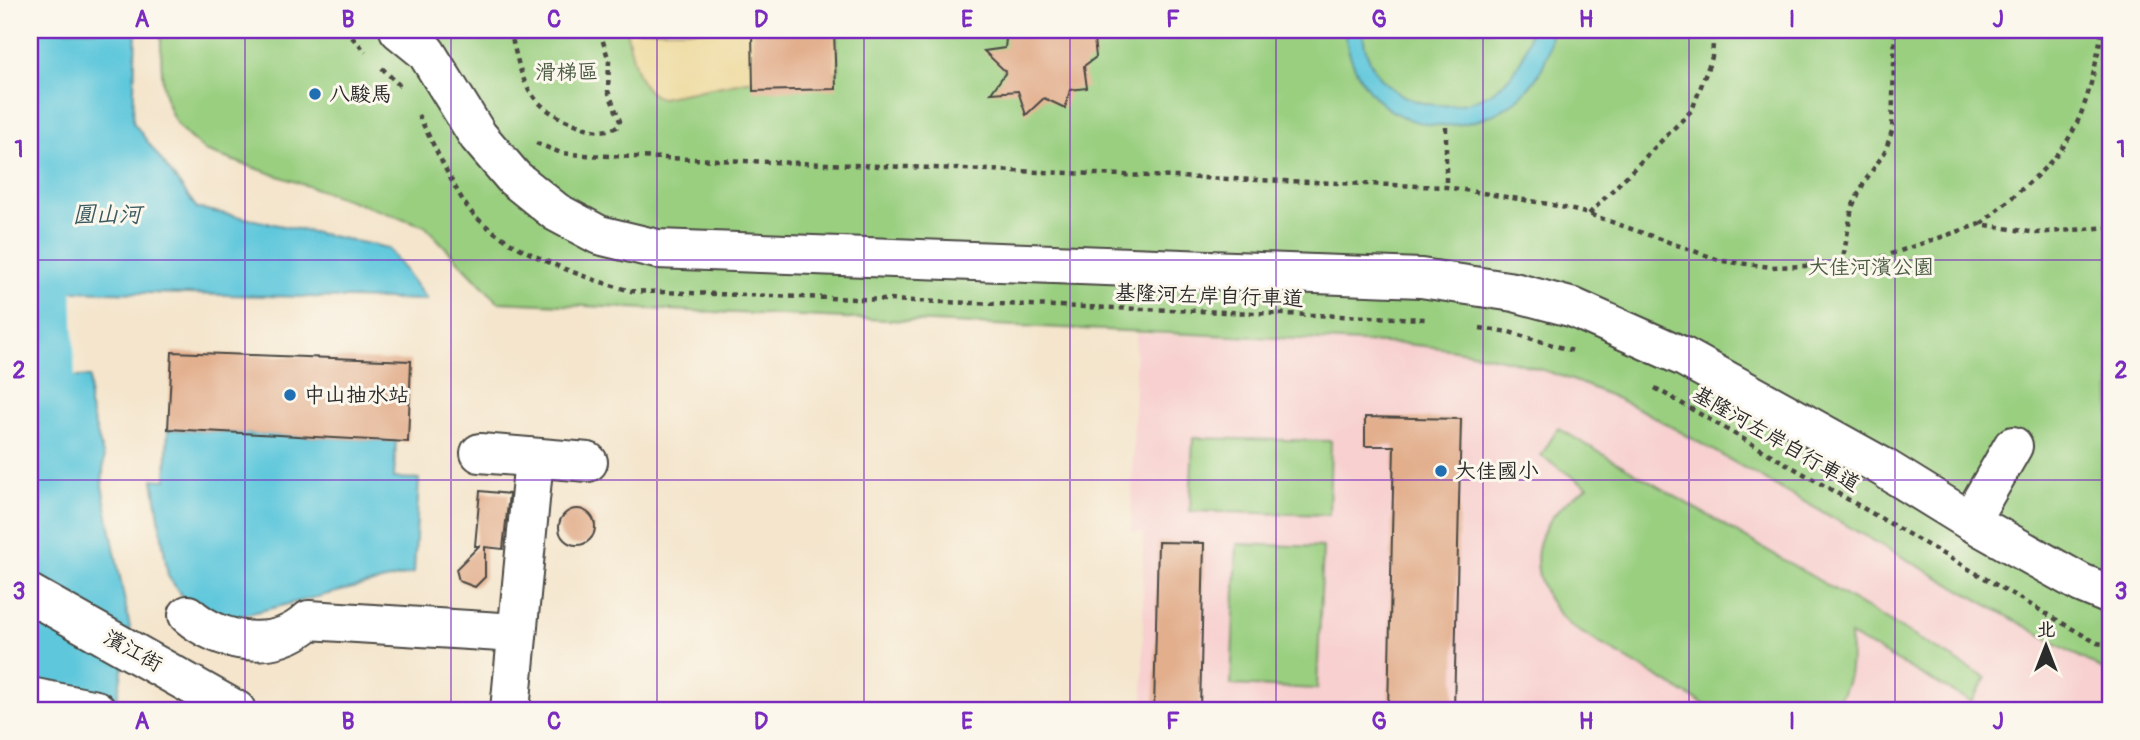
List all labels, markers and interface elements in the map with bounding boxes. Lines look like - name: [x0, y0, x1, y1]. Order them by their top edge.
- text: A: [135, 5, 150, 34]
- text: B: [341, 5, 355, 34]
- text: C: [547, 5, 561, 34]
- text: D: [754, 5, 768, 34]
- text: E: [961, 5, 973, 34]
- text: F: [1166, 5, 1180, 34]
- text: G: [1371, 5, 1387, 34]
- text: H: [1579, 5, 1593, 34]
- text: I: [1789, 5, 1795, 34]
- text: J: [1992, 5, 2004, 34]
- park label: 滑梯區: [536, 59, 599, 86]
- place label: 八駿馬: [329, 81, 392, 108]
- marker: 八駿馬: [307, 86, 323, 102]
- text: 1: [15, 135, 24, 164]
- text: 1: [2117, 135, 2126, 164]
- water label: 圓山河: [73, 200, 146, 229]
- park label: 大佳河濱公園: [1808, 254, 1934, 281]
- street label: 基隆河左岸自行車道: [1114, 279, 1304, 313]
- text: 2: [13, 356, 26, 385]
- text: 2: [2115, 356, 2128, 385]
- street label: 基隆河左岸自行車道: [1687, 380, 1865, 498]
- place label: 中山抽水站: [304, 382, 409, 409]
- marker: 中山抽水站: [282, 387, 298, 403]
- place label: 大佳國小: [1455, 458, 1539, 485]
- marker: 大佳國小: [1433, 463, 1449, 479]
- text: 3: [13, 577, 25, 606]
- text: 3: [2115, 577, 2127, 606]
- north arrow: [2010, 610, 2080, 680]
- text: 北: [2036, 618, 2056, 642]
- street label: 濱江街: [99, 624, 167, 678]
- text: A: [135, 707, 150, 736]
- text: B: [341, 707, 355, 736]
- text: C: [547, 707, 561, 736]
- text: D: [754, 707, 768, 736]
- text: E: [961, 707, 973, 736]
- text: F: [1166, 707, 1180, 736]
- text: G: [1371, 707, 1387, 736]
- text: H: [1579, 707, 1593, 736]
- text: I: [1789, 707, 1795, 736]
- text: J: [1992, 707, 2004, 736]

